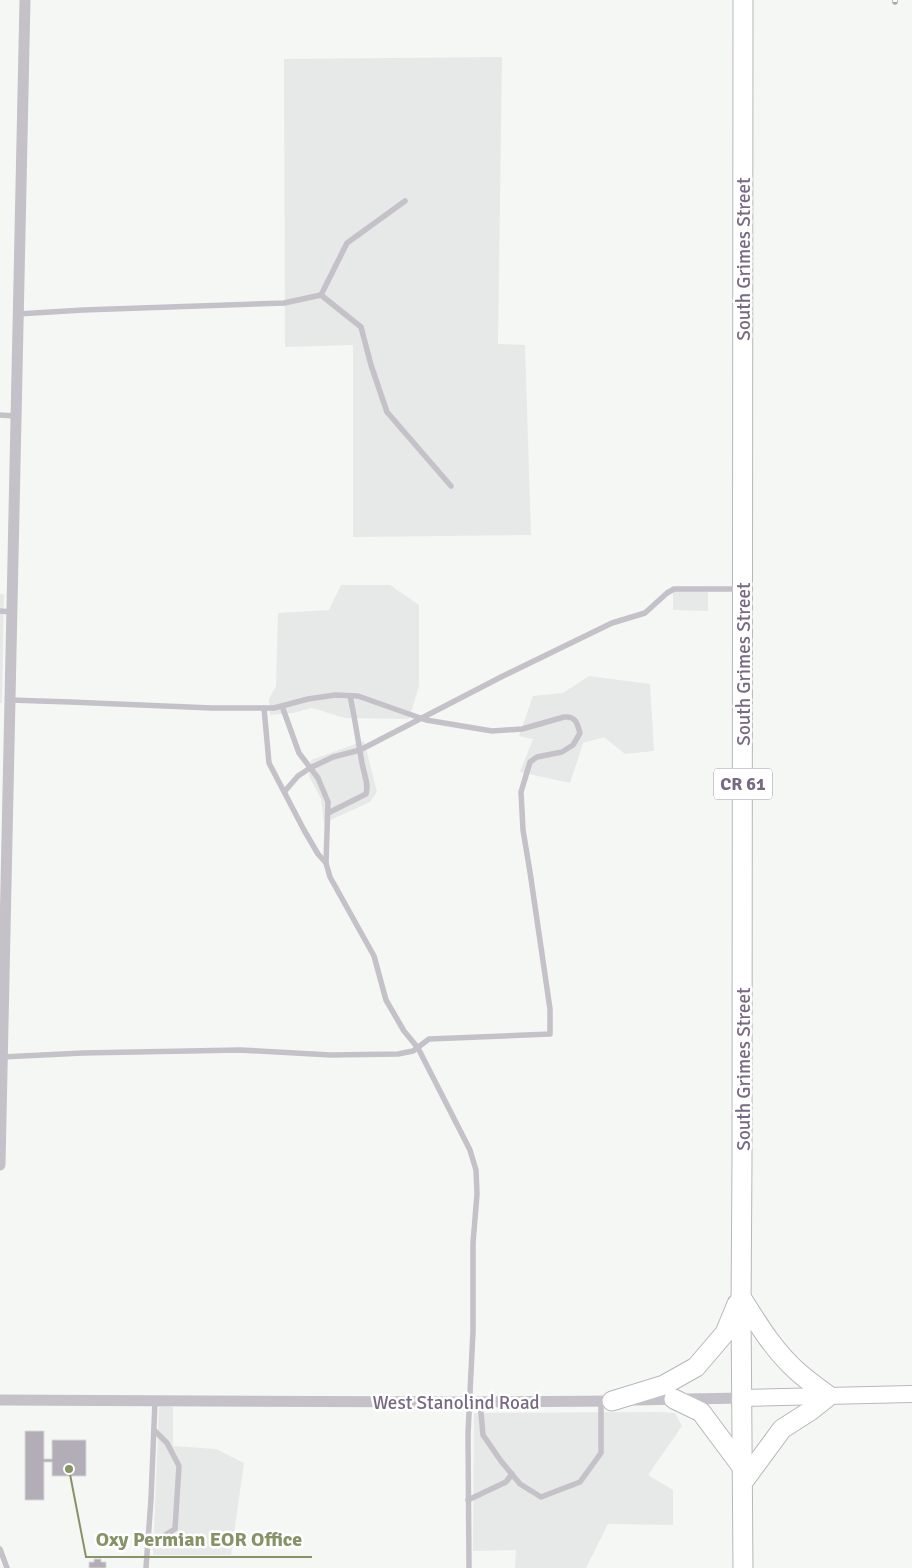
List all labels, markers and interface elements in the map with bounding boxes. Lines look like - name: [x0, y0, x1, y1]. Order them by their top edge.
- street label: South Grimes Street: [732, 177, 756, 341]
- street label: South Grimes Street: [732, 582, 756, 746]
- road number: CR 61: [714, 769, 772, 800]
- street label: South Grimes Street: [732, 987, 756, 1151]
- street label: West Stanolind Road: [372, 1391, 540, 1415]
- callout: Oxy Permian EOR Office: [86, 1522, 312, 1557]
- text: Oxy Permian EOR Office: [96, 1527, 302, 1552]

